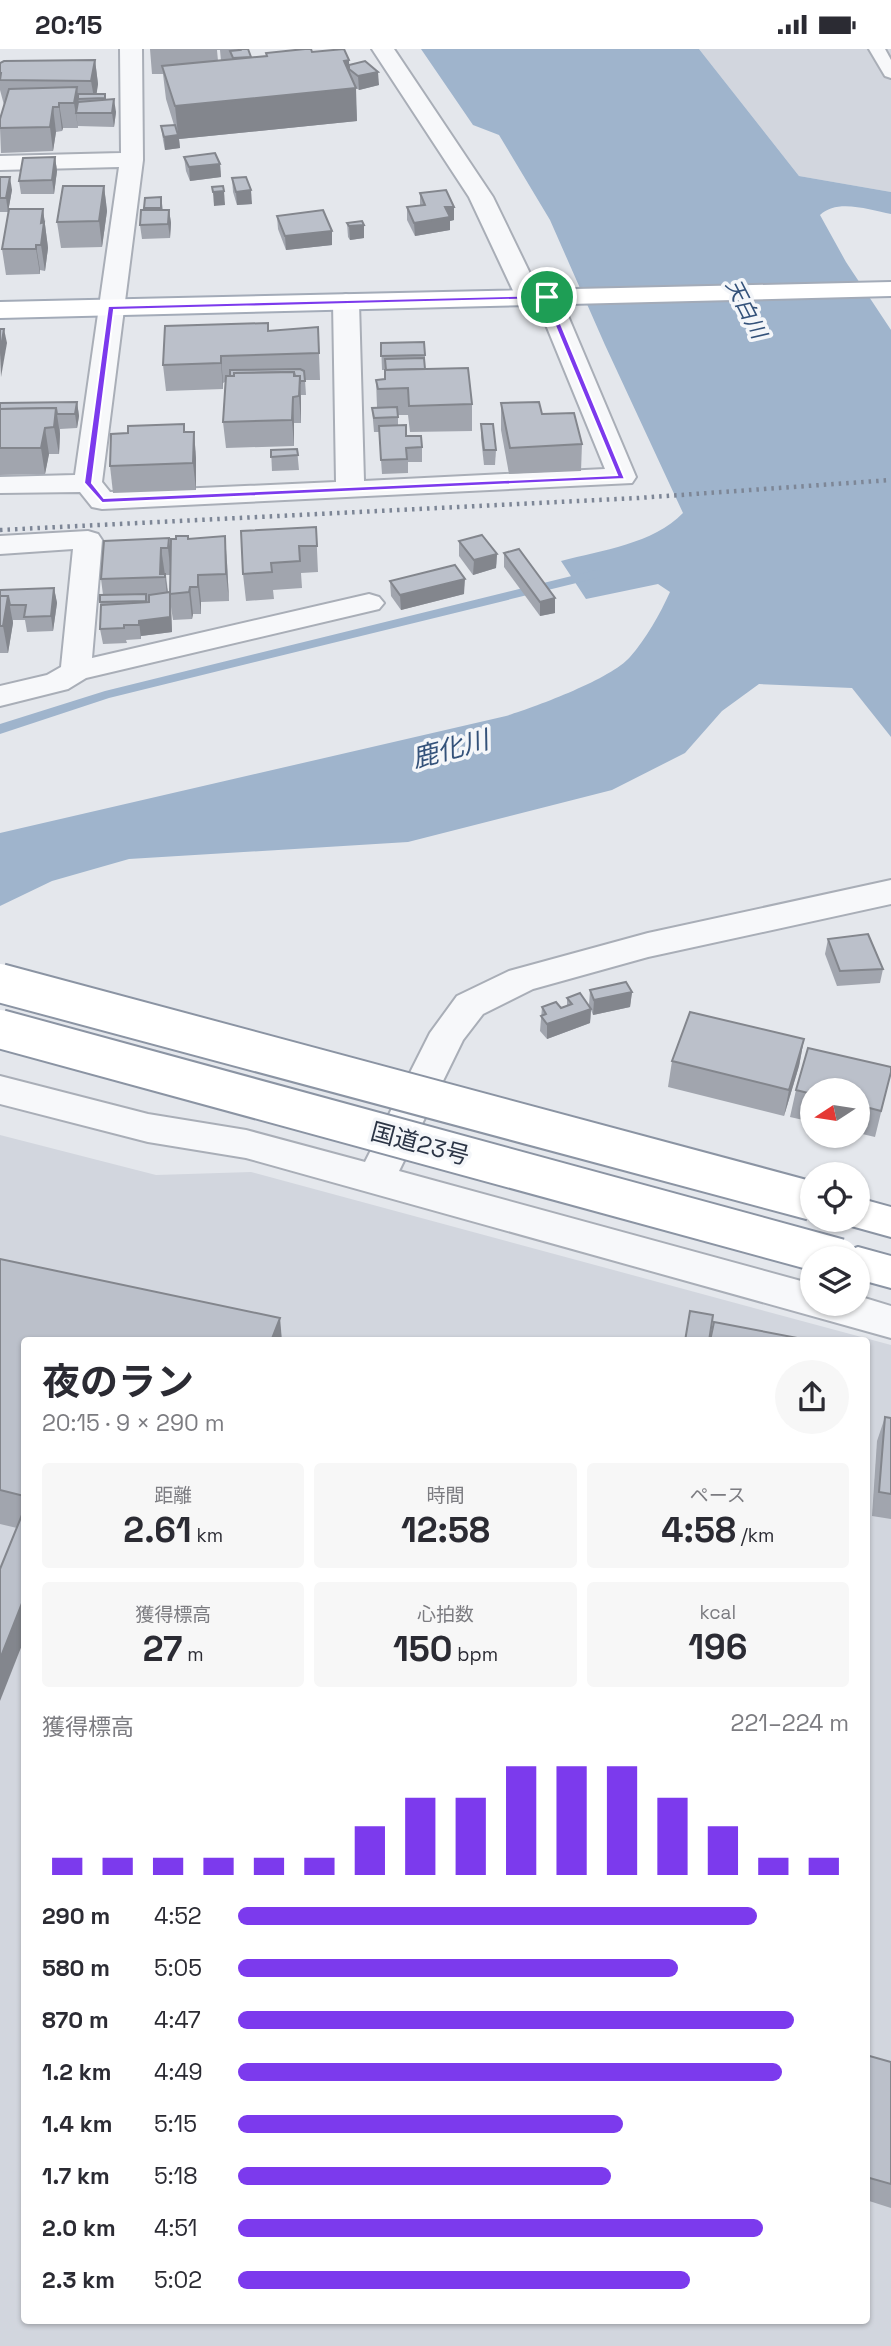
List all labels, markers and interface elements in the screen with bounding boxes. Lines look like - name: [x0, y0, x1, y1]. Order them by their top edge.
- text: 20:15: [35, 8, 102, 42]
- pin: [517, 267, 577, 327]
- water label: 天白川: [720, 275, 774, 345]
- icon: arrive: [528, 278, 566, 316]
- water label: 鹿化川: [408, 722, 495, 776]
- north arrow: [800, 1078, 870, 1148]
- map controls: [800, 1078, 870, 1316]
- street label: 国道23号: [367, 1115, 473, 1172]
- button: locate: [800, 1162, 870, 1232]
- button: layers: [800, 1246, 870, 1316]
- text: 夜のラン: [42, 1358, 194, 1406]
- button: share: [775, 1360, 849, 1434]
- text: 20:15 · 9 × 290 m: [42, 1408, 224, 1438]
- text: 距離: [154, 1483, 192, 1508]
- text: 時間: [426, 1483, 465, 1508]
- text: ペース: [690, 1483, 746, 1508]
- text: 2.61: [123, 1508, 192, 1552]
- text: 12:58: [401, 1508, 490, 1552]
- text: 4:58: [661, 1508, 736, 1552]
- text: km: [192, 1523, 223, 1548]
- text: /km: [736, 1523, 774, 1548]
- text: kcal: [699, 1600, 736, 1625]
- text: 獲得標高: [135, 1602, 211, 1627]
- text: 心拍数: [417, 1602, 474, 1627]
- text: 196: [688, 1625, 747, 1669]
- text: 27: [143, 1627, 182, 1671]
- text: 150: [393, 1627, 452, 1671]
- text: m: [182, 1642, 204, 1667]
- text: bpm: [452, 1642, 498, 1667]
- text: 221–224 m: [731, 1708, 849, 1738]
- text: 獲得標高: [42, 1712, 134, 1742]
- text: 290 m: [42, 1901, 110, 1931]
- text: 4:52: [154, 1901, 202, 1931]
- text: 580 m: [42, 1953, 110, 1983]
- text: 5:05: [154, 1953, 202, 1983]
- text: 870 m: [42, 2005, 109, 2035]
- text: 4:47: [154, 2005, 201, 2035]
- text: 1.2 km: [42, 2057, 111, 2087]
- text: 4:49: [154, 2057, 203, 2087]
- text: 1.4 km: [42, 2109, 112, 2139]
- text: 5:15: [154, 2109, 197, 2139]
- text: 1.7 km: [42, 2161, 110, 2191]
- text: 5:18: [154, 2161, 198, 2191]
- text: 2.0 km: [42, 2213, 116, 2243]
- text: 4:51: [154, 2213, 197, 2243]
- text: 2.3 km: [42, 2265, 115, 2295]
- text: 5:02: [154, 2265, 202, 2295]

